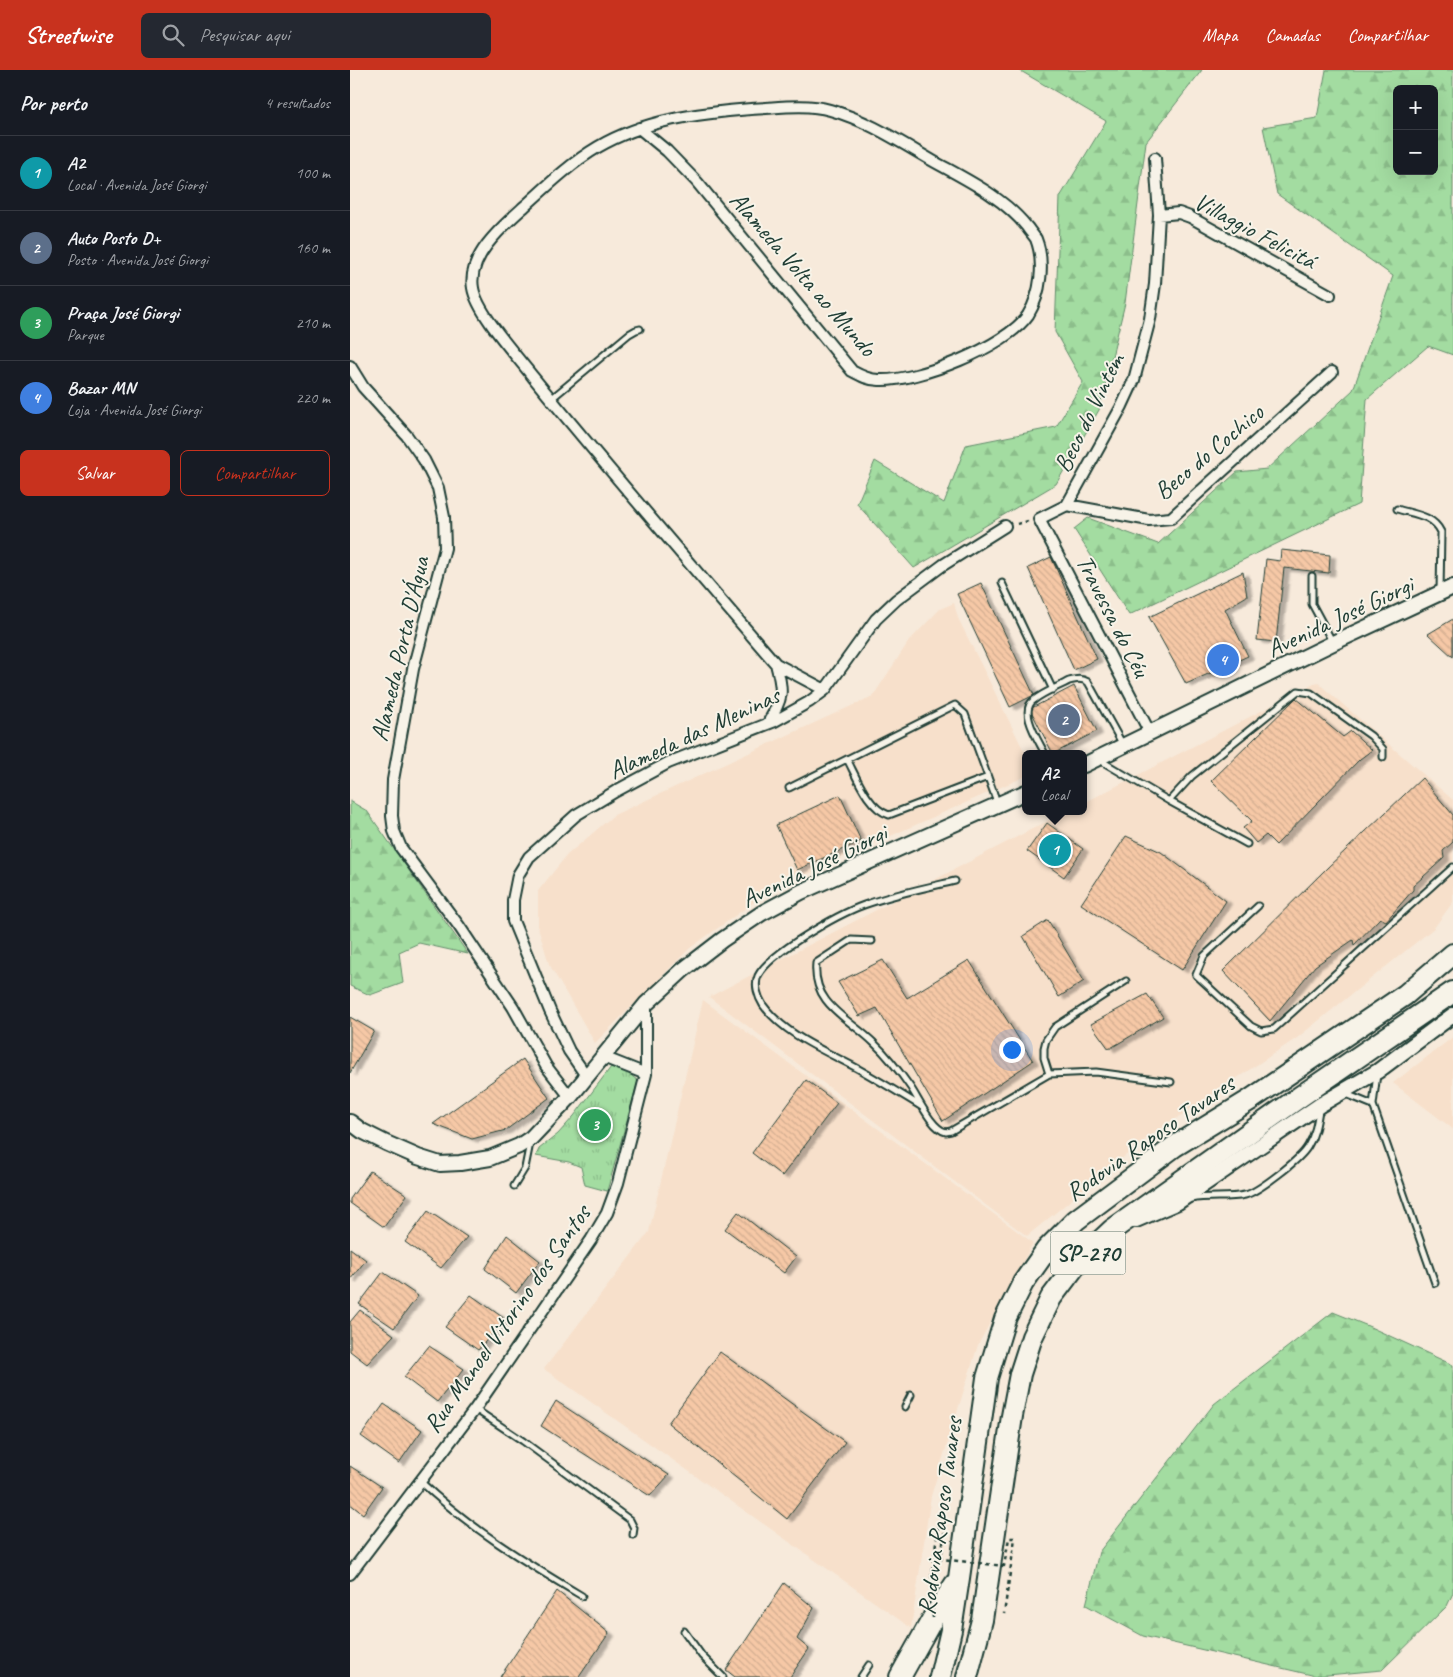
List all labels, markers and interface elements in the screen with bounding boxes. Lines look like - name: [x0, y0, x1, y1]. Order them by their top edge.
- search box: [141, 13, 491, 58]
- text: Streetwise: [25, 20, 111, 50]
- icon: search: [159, 21, 187, 49]
- text: Pesquisar aqui: [199, 23, 290, 47]
- text: Mapa: [1203, 24, 1237, 46]
- text: Camadas: [1265, 24, 1320, 46]
- text: Compartilhar: [1348, 24, 1428, 46]
- map controls: [1393, 85, 1438, 175]
- button: +: [1393, 85, 1438, 130]
- text: Por perto: [20, 90, 87, 116]
- text: 4 resultados: [265, 93, 330, 113]
- button: −: [1393, 130, 1438, 175]
- text: A2: [67, 151, 85, 175]
- text: 1: [32, 163, 40, 183]
- text: 100 m: [296, 163, 330, 183]
- text: Local · Avenida José Giorgi: [67, 175, 206, 195]
- street label: Alameda Volta ao Mundo: [723, 185, 884, 364]
- street label: Villaggio Felicitá: [1188, 185, 1323, 278]
- text: Auto Posto D+: [67, 226, 161, 250]
- text: 2: [32, 238, 40, 258]
- text: 160 m: [296, 238, 330, 258]
- text: Posto · Avenida José Giorgi: [67, 250, 208, 270]
- text: Praça José Giorgi: [67, 301, 179, 325]
- text: 3: [32, 313, 40, 333]
- text: 210 m: [296, 313, 330, 333]
- text: Parque: [67, 325, 104, 345]
- street label: Beco do Vintém: [1047, 347, 1132, 478]
- text: Bazar MN: [67, 376, 135, 400]
- text: 4: [32, 388, 40, 408]
- text: 220 m: [296, 388, 330, 408]
- street label: Beco do Cochico: [1148, 396, 1271, 507]
- text: Loja · Avenida José Giorgi: [67, 400, 201, 420]
- button: Salvar: [20, 450, 170, 496]
- button: Compartilhar: [180, 450, 330, 496]
- street label: Travessa do Céu: [1069, 550, 1158, 684]
- street label: Alameda Porta D'Água: [363, 552, 437, 744]
- street label: Avenida José Giorgi: [1262, 568, 1421, 665]
- pin: 4: [1207, 641, 1239, 679]
- street label: Alameda das Meninas: [603, 678, 787, 787]
- pin: 2: [1048, 701, 1080, 739]
- popup: [1022, 750, 1087, 815]
- text: A2: [1041, 761, 1059, 785]
- text: Local: [1041, 785, 1068, 805]
- street label: Avenida José Giorgi: [736, 815, 895, 915]
- pin: 1: [1039, 831, 1071, 869]
- your location: [999, 1037, 1025, 1063]
- street label: Rodovia Raposo Tavares: [1059, 1066, 1243, 1208]
- pin: 3: [579, 1106, 611, 1144]
- street label: Rua Manoel Vitorino dos Santos: [416, 1197, 599, 1439]
- road number: SP-270: [1050, 1232, 1126, 1274]
- street label: Rodovia Raposo Tavares: [910, 1413, 970, 1617]

